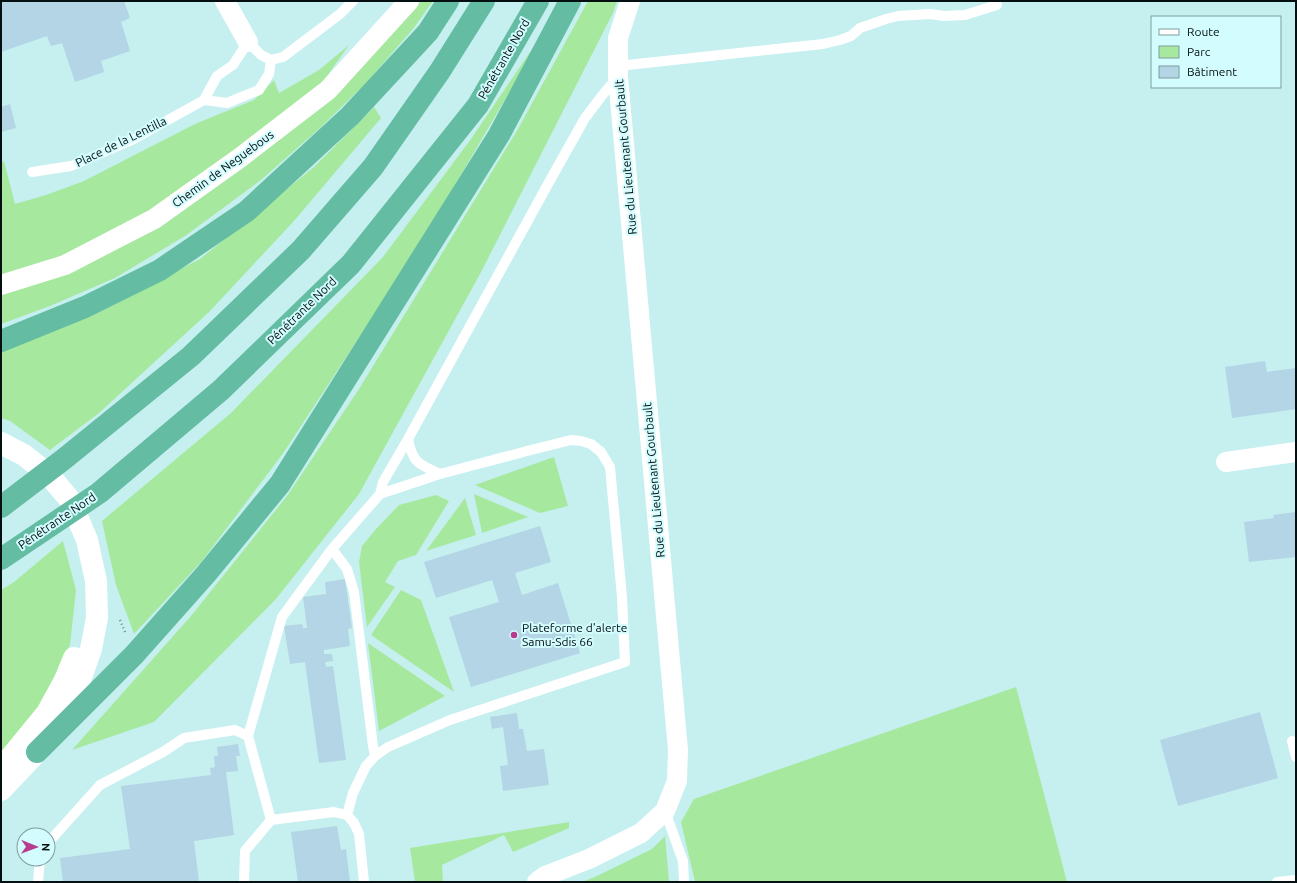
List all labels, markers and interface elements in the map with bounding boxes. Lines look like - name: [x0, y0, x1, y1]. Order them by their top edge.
- street label: Pénétrante Nord: [475, 16, 532, 101]
- legend: [1151, 16, 1281, 88]
- text: Route: [1187, 25, 1220, 38]
- text: Parc: [1187, 45, 1211, 58]
- text: Bâtiment: [1187, 65, 1237, 78]
- street label: Rue du Lieutenant Gourbault: [612, 79, 639, 235]
- street label: Place de la Lentilla: [73, 114, 168, 169]
- street label: Chemin de Neguebous: [170, 128, 276, 210]
- street label: Pénétrante Nord: [265, 275, 339, 347]
- street label: Rue du Lieutenant Gourbault: [640, 402, 667, 558]
- street label: Pénétrante Nord: [16, 490, 98, 551]
- place label: Plateforme d'alerte Samu-Sdis 66: [522, 621, 627, 648]
- marker: Plateforme d'alerte Samu-Sdis 66: [509, 630, 519, 640]
- north arrow: [16, 827, 56, 867]
- text: N: [40, 843, 52, 851]

